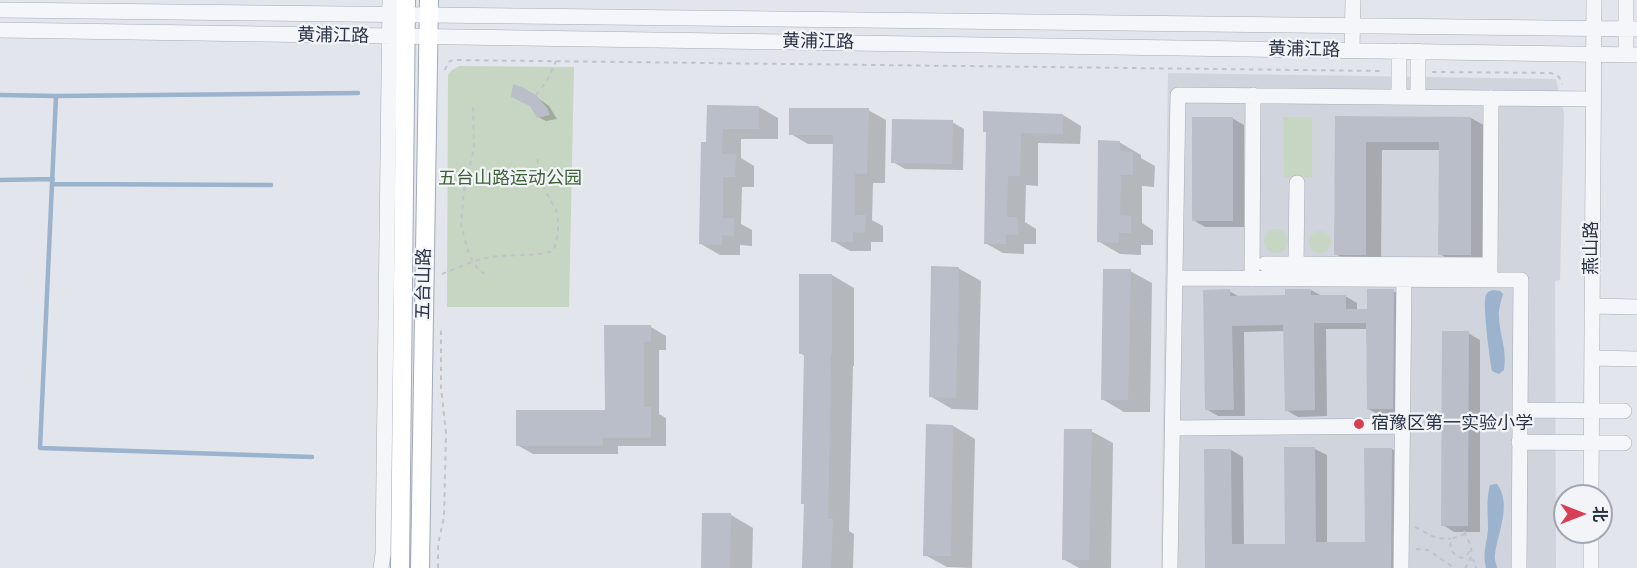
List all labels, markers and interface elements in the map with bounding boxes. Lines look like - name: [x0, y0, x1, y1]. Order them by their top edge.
- street label: 黄浦江路: [297, 25, 369, 47]
- street label: 黄浦江路: [782, 31, 854, 53]
- street label: 黄浦江路: [1268, 39, 1340, 61]
- park label: 五台山路运动公园: [438, 168, 582, 190]
- street label: 燕山路: [1581, 221, 1603, 275]
- street label: 五台山路: [413, 248, 435, 320]
- place label: 宿豫区第一实验小学: [1371, 413, 1533, 435]
- marker: 宿豫区第一实验小学: [1352, 417, 1366, 431]
- north arrow: [1553, 484, 1613, 544]
- text: 北: [1590, 506, 1609, 522]

